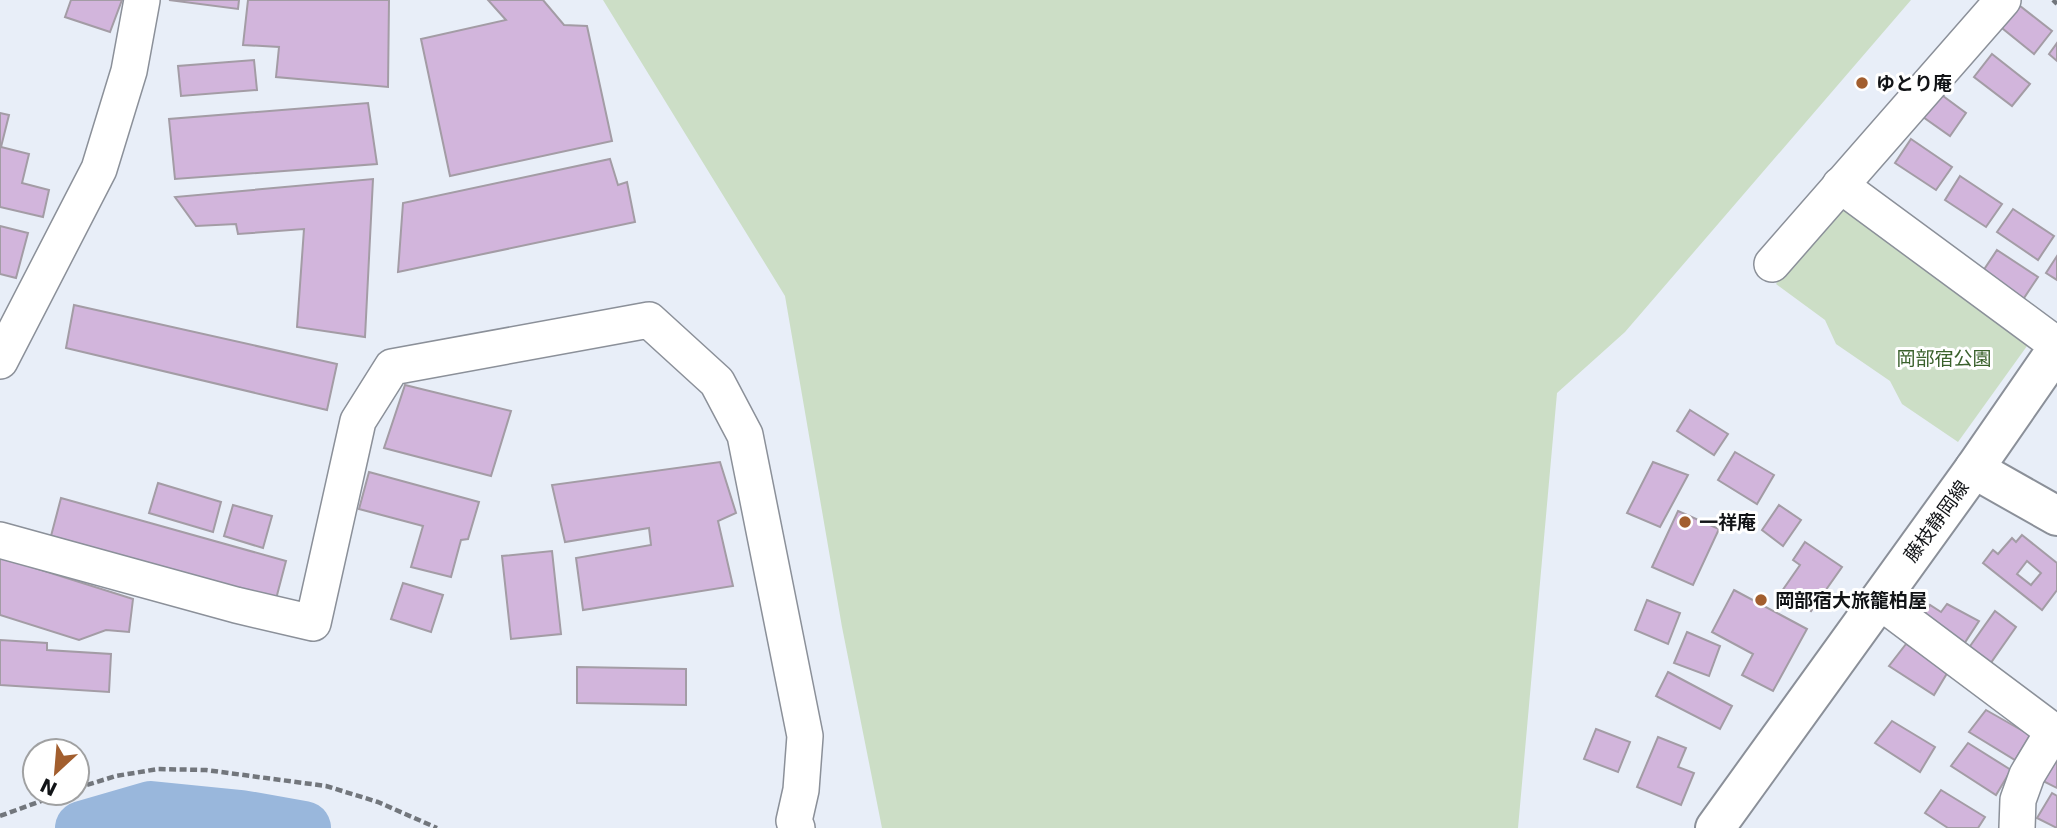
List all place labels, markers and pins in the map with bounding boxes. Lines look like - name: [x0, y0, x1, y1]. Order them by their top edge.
- place label: ゆとり庵: [1876, 72, 1952, 94]
- marker: ゆとり庵: [1854, 75, 1870, 91]
- place label: 一祥庵: [1699, 511, 1756, 533]
- marker: 一祥庵: [1677, 514, 1693, 530]
- place label: 岡部宿大旅籠柏屋: [1775, 589, 1927, 611]
- marker: 岡部宿大旅籠柏屋: [1753, 592, 1769, 608]

